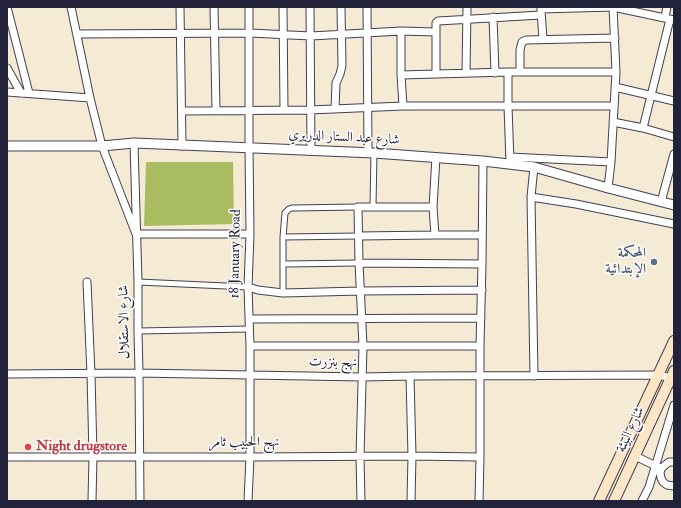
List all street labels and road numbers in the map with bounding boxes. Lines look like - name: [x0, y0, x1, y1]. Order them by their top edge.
- street label: شارع عبد الستار الدريري: [288, 127, 400, 149]
- street label: 18 January Road: [227, 209, 245, 299]
- street label: شارع الاستقلال: [116, 285, 134, 359]
- street label: نهج بنزرت: [309, 354, 357, 372]
- street label: شارع البيئة: [613, 405, 649, 455]
- street label: نهج الحبيب ثامر: [209, 435, 279, 451]

